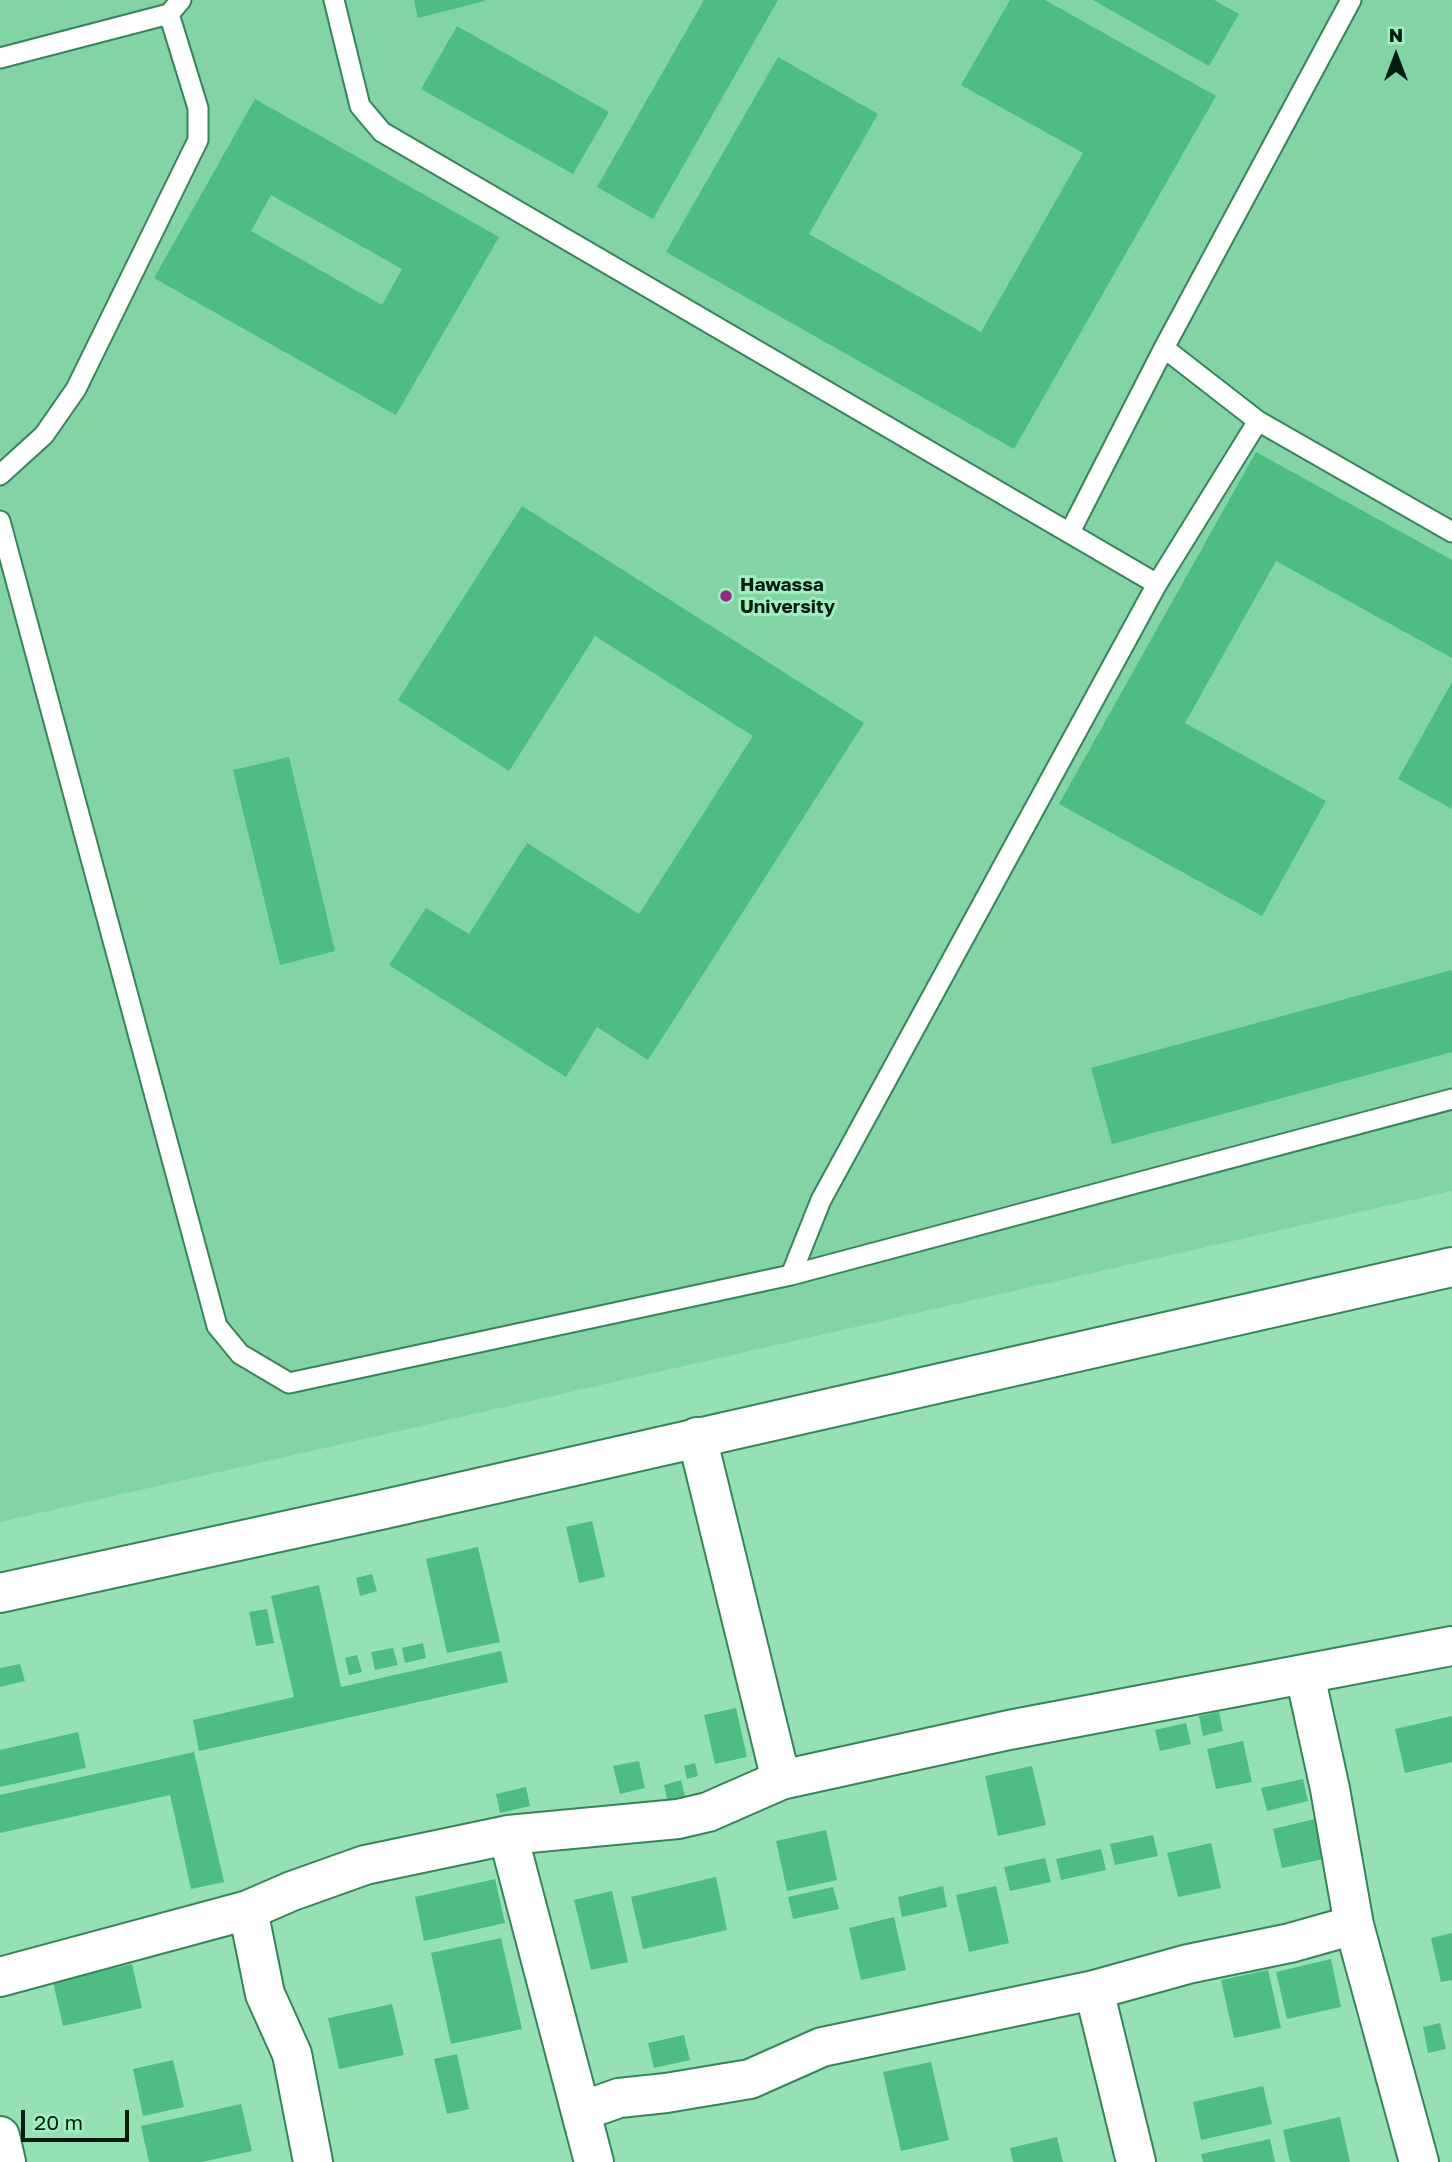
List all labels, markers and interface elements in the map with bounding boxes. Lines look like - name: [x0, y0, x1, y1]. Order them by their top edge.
- north arrow: [1361, 21, 1431, 91]
- text: N: [1389, 23, 1403, 46]
- place label: Hawassa University: [740, 574, 835, 618]
- marker: Hawassa University: [718, 588, 734, 604]
- scale bar: [24, 2096, 133, 2140]
- text: 20 m: [34, 2109, 83, 2135]

